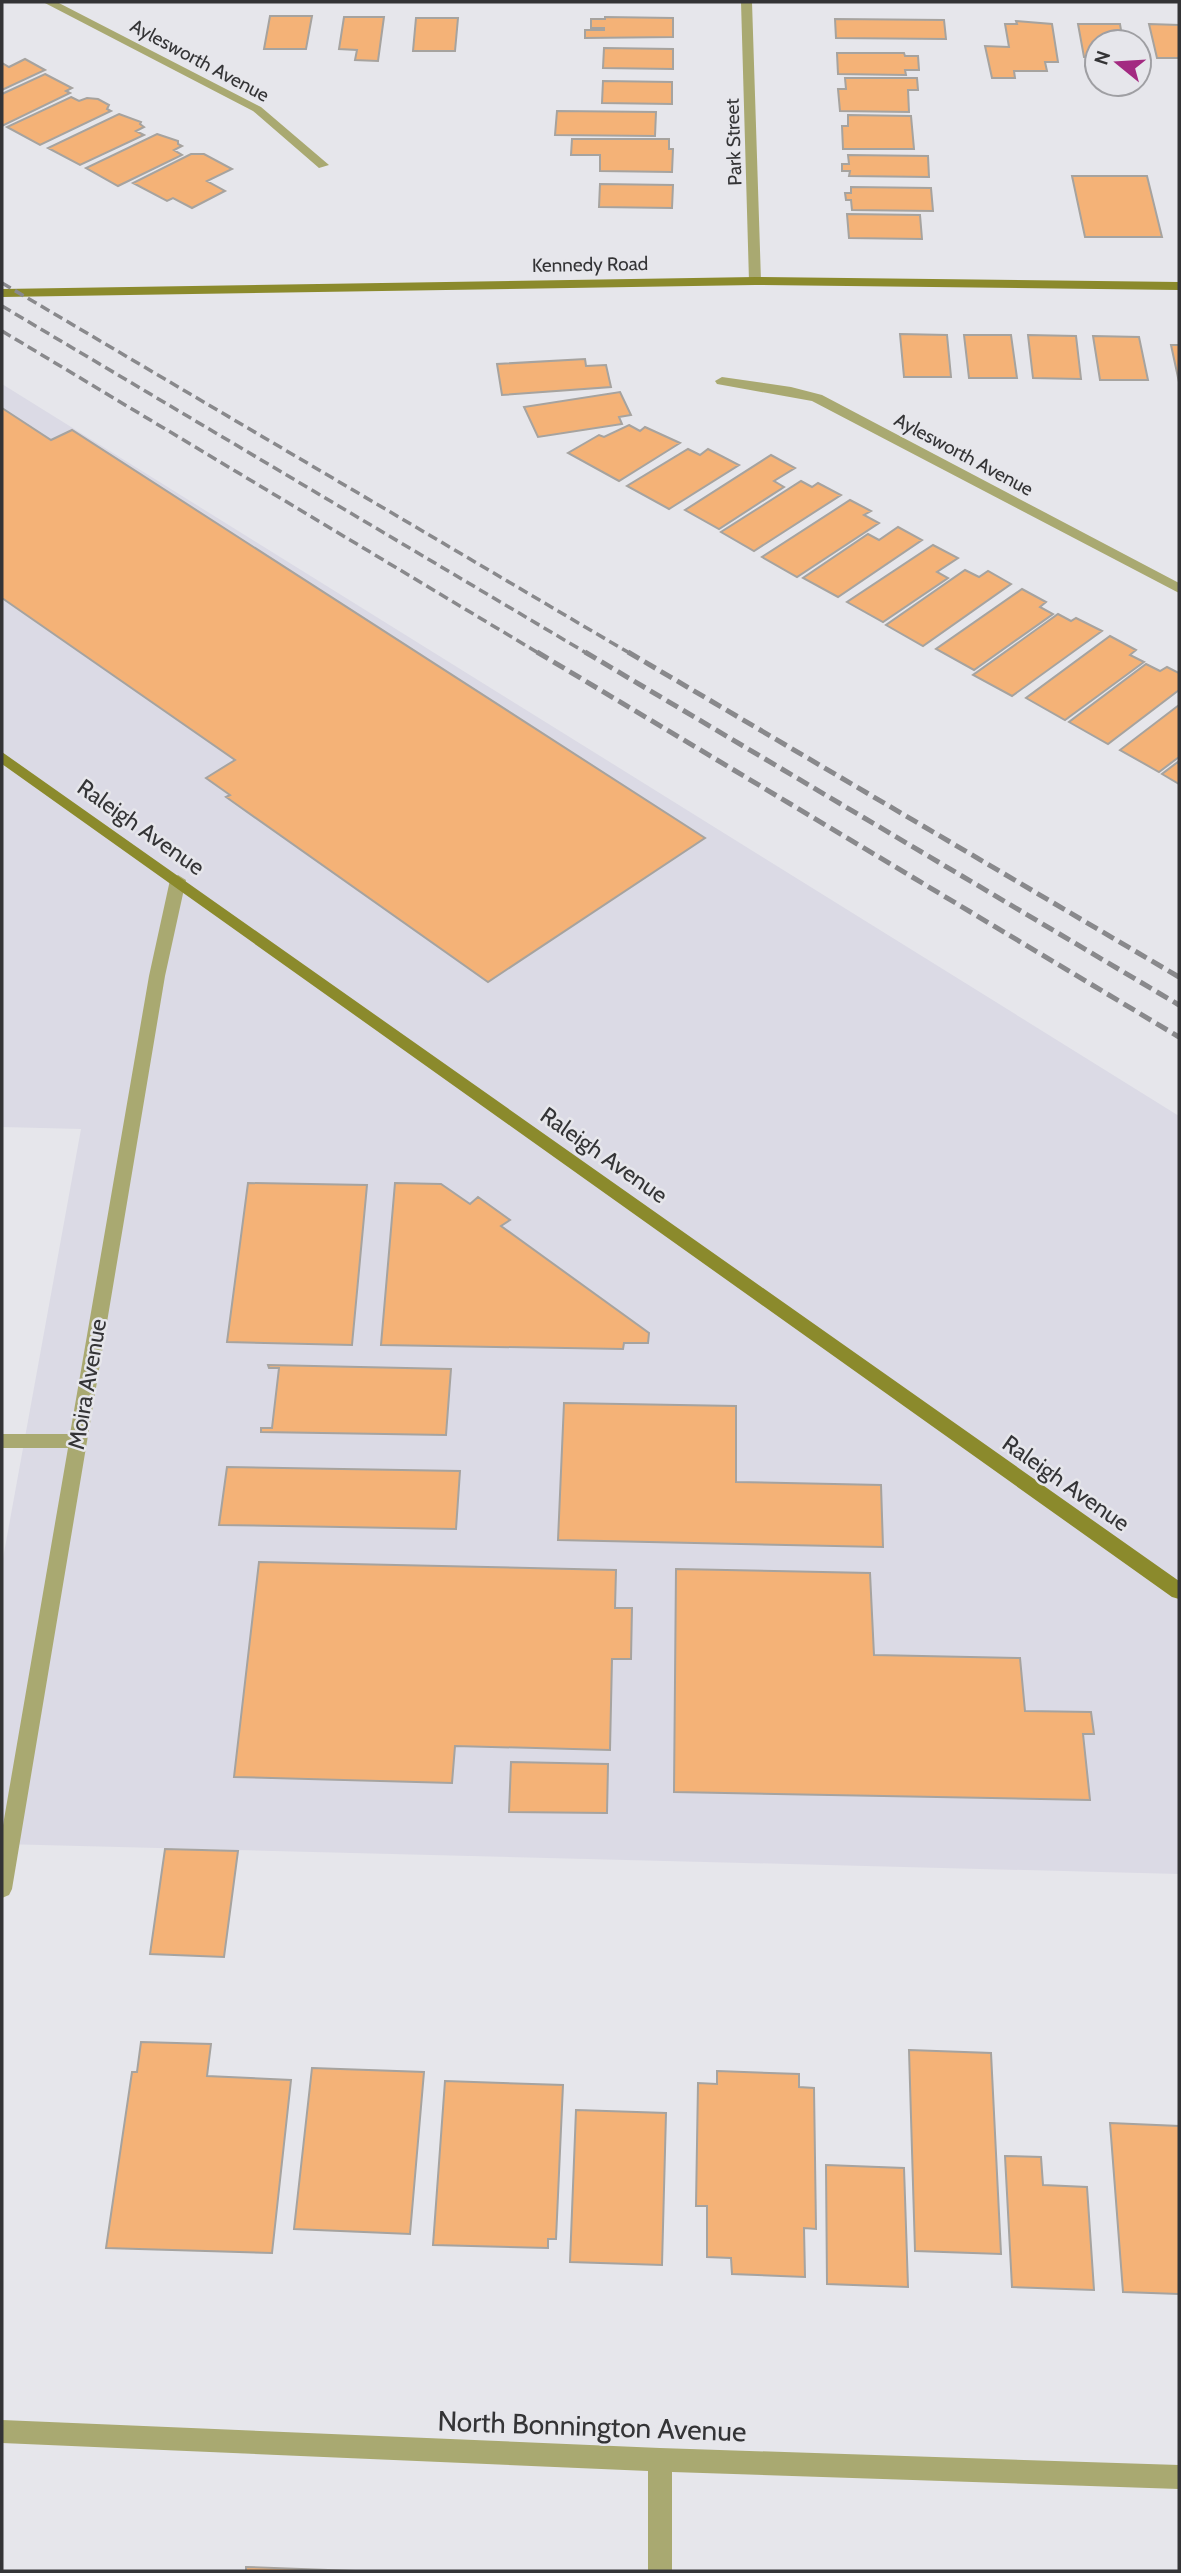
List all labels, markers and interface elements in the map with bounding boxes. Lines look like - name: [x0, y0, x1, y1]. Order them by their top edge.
- street label: Aylesworth Avenue: [126, 14, 273, 107]
- north arrow: [1083, 28, 1153, 98]
- text: N: [1089, 48, 1115, 68]
- street label: Park Street: [720, 97, 747, 186]
- street label: Kennedy Road: [532, 252, 648, 277]
- street label: Aylesworth Avenue: [890, 408, 1037, 501]
- street label: Raleigh Avenue: [72, 773, 210, 881]
- street label: Raleigh Avenue: [535, 1101, 673, 1209]
- street label: Moira Avenue: [62, 1316, 112, 1452]
- street label: Raleigh Avenue: [997, 1429, 1135, 1537]
- street label: North Bonnington Avenue: [437, 2404, 747, 2448]

